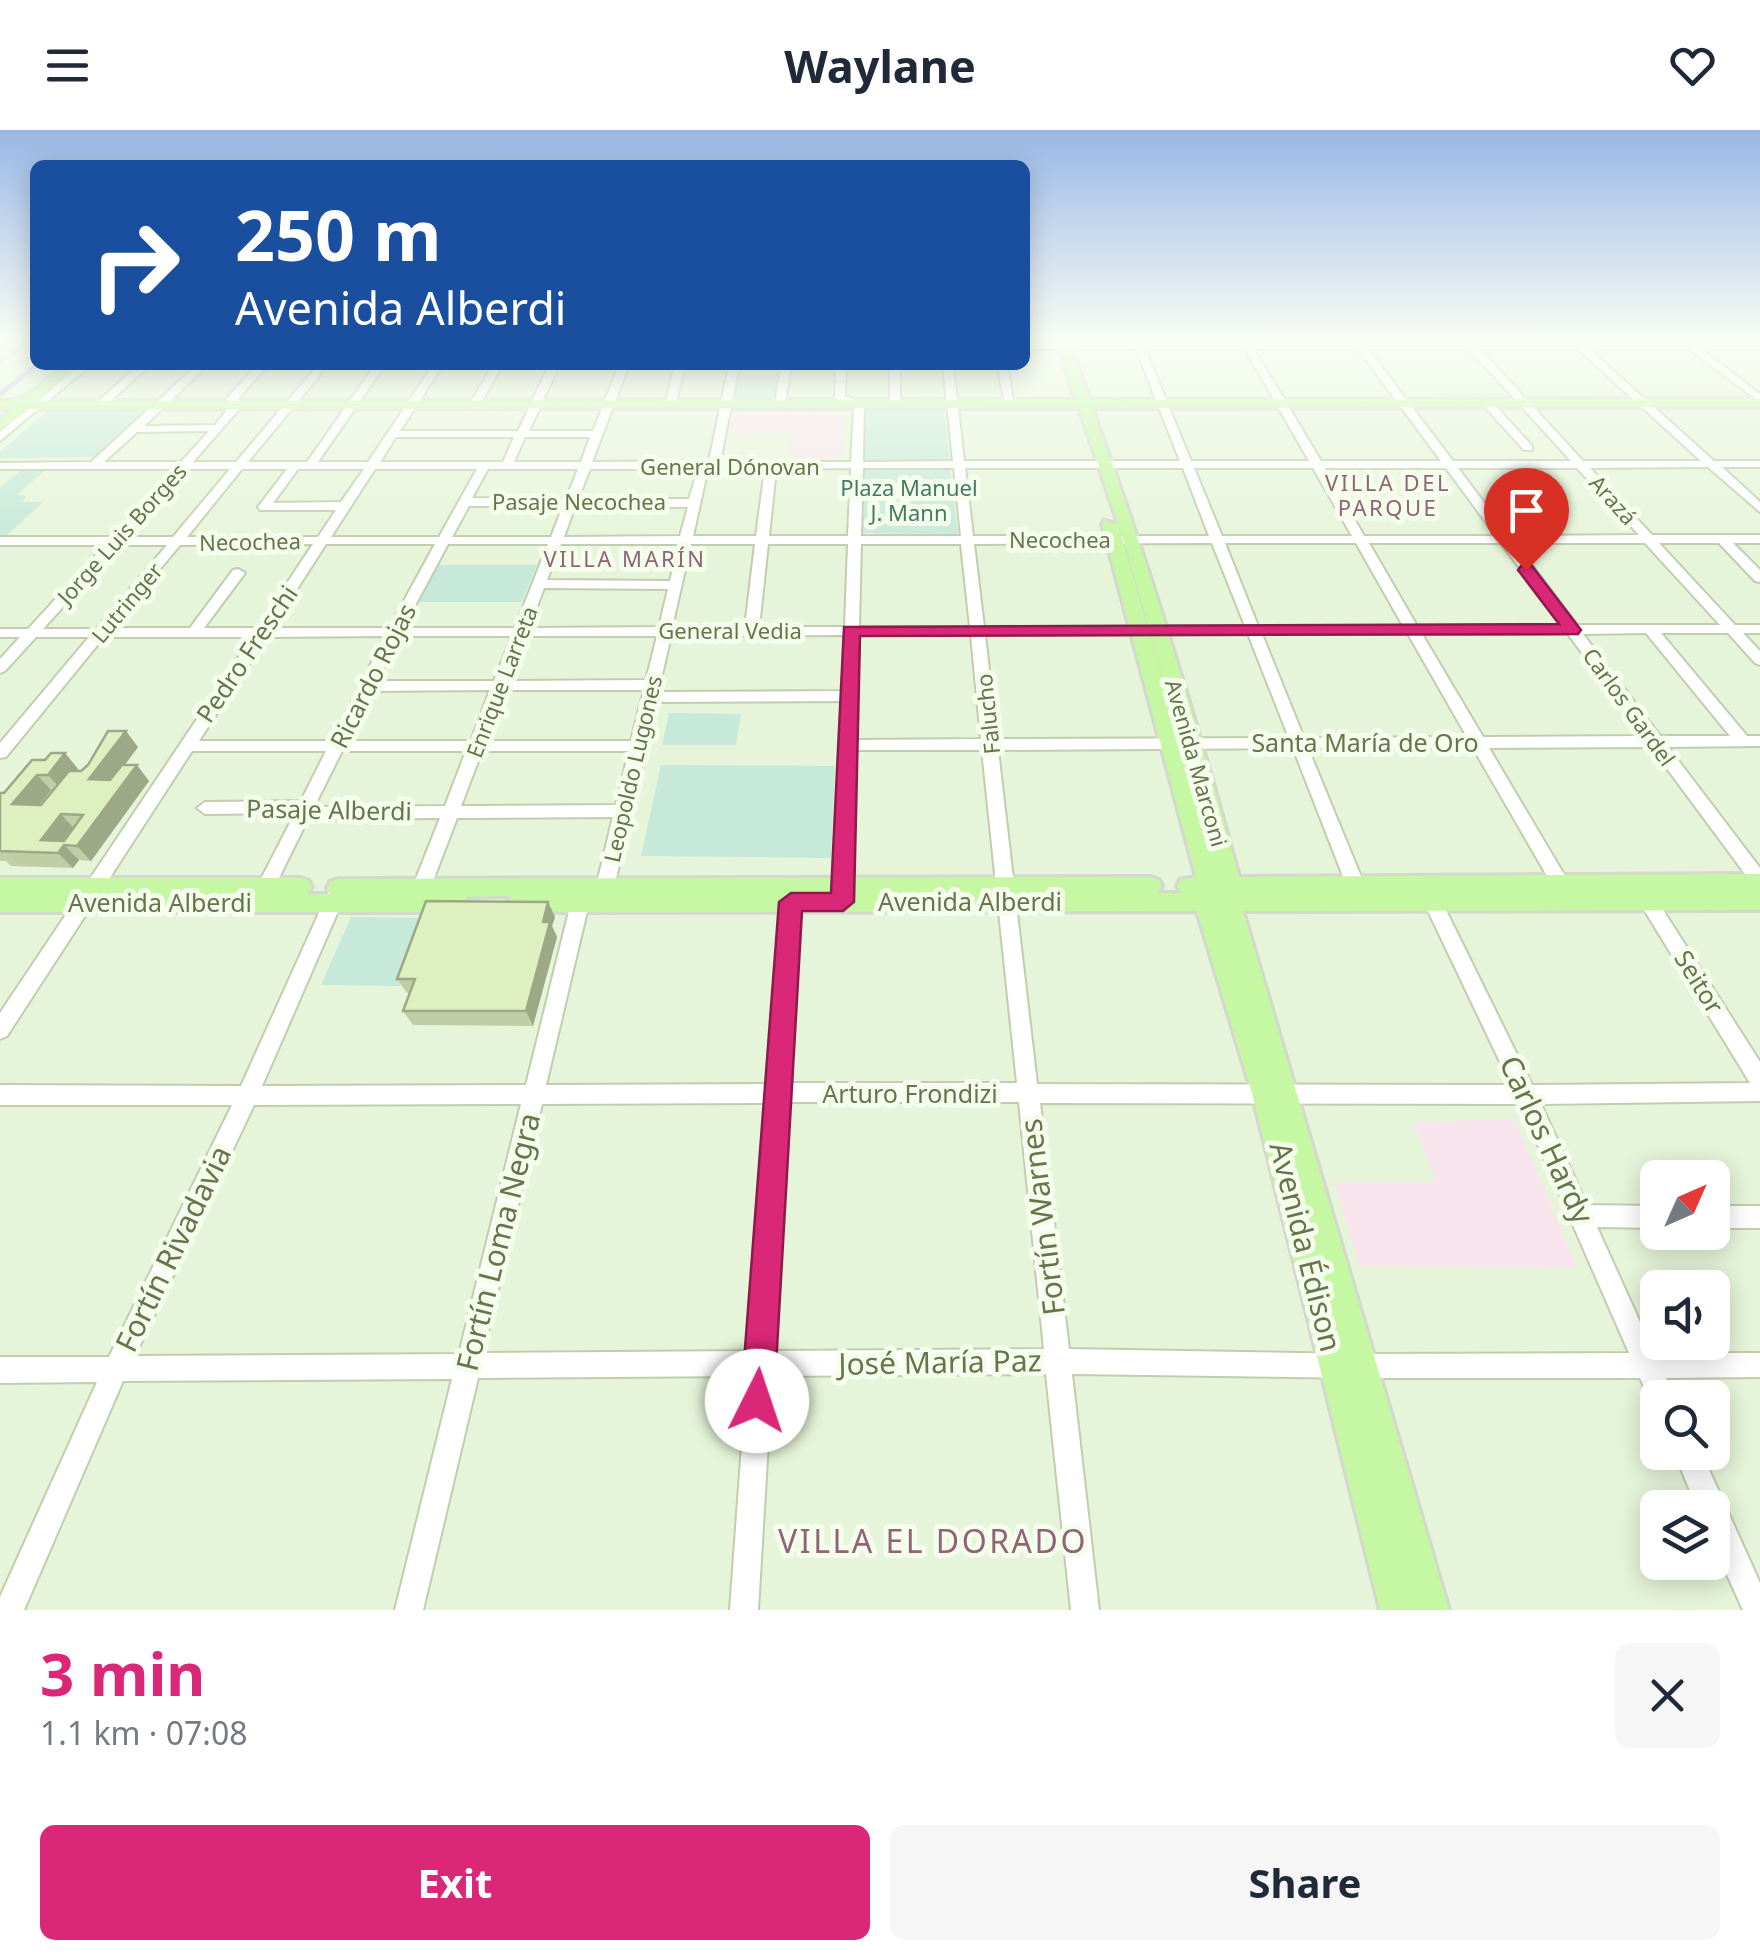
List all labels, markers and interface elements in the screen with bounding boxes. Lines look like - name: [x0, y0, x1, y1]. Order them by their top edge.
- text: Waylane: [784, 35, 976, 96]
- icon: menu: [40, 38, 95, 93]
- icon: heart: [1665, 38, 1720, 93]
- text: 250 m: [235, 186, 442, 282]
- icon: right: [70, 200, 200, 330]
- text: Avenida Alberdi: [235, 277, 566, 338]
- street label: General Dónovan: [640, 451, 820, 481]
- street label: Jorge Luis Borges: [49, 456, 193, 612]
- district label: VILLA DEL PARQUE: [1325, 467, 1451, 522]
- pin: [1484, 468, 1569, 571]
- street label: Arazá: [1583, 468, 1644, 531]
- park label: Plaza Manuel J. Mann: [840, 472, 978, 527]
- icon: arrive: [1499, 483, 1554, 538]
- street label: Pasaje Necochea: [492, 486, 666, 516]
- street label: Necochea: [1009, 524, 1111, 554]
- street label: Necochea: [199, 525, 301, 557]
- district label: VILLA MARÍN: [544, 543, 706, 573]
- street label: Lutringer: [84, 556, 169, 649]
- street label: Pedro Freschi: [188, 578, 305, 729]
- street label: Ricardo Rojas: [321, 597, 423, 754]
- street label: Enrique Larreta: [458, 602, 544, 762]
- street label: General Vedia: [658, 615, 802, 645]
- street label: Carlos Gardel: [1577, 641, 1683, 772]
- street label: Leopoldo Lugones: [596, 672, 668, 865]
- street label: Falucho: [968, 673, 1006, 756]
- street label: Avenida Marconi: [1159, 676, 1235, 850]
- street label: Santa María de Oro: [1251, 725, 1479, 759]
- street label: Pasaje Alberdi: [246, 791, 412, 827]
- street label: Avenida Alberdi: [878, 884, 1062, 918]
- street label: Avenida Alberdi: [68, 885, 252, 919]
- street label: Seitor: [1667, 943, 1732, 1020]
- street label: Carlos Hardy: [1491, 1049, 1604, 1231]
- street label: Arturo Frondizi: [822, 1076, 998, 1110]
- street label: Fortín Loma Negra: [446, 1108, 549, 1375]
- street label: Fortín Warnes: [1009, 1117, 1074, 1318]
- street label: Fortín Rivadavia: [105, 1138, 240, 1358]
- street label: Avenida Édison: [1261, 1138, 1352, 1356]
- north arrow: [1640, 1160, 1730, 1250]
- map controls: [1640, 1160, 1730, 1580]
- button: sound: [1640, 1270, 1730, 1360]
- street label: José María Paz: [835, 1339, 1042, 1384]
- position arrow: [705, 1349, 809, 1453]
- button: search: [1640, 1380, 1730, 1470]
- button: layers: [1640, 1490, 1730, 1580]
- district label: VILLA EL DORADO: [778, 1519, 1088, 1562]
- text: 3 min: [40, 1632, 205, 1714]
- button: close: [1615, 1643, 1720, 1748]
- text: 1.1 km · 07:08: [40, 1711, 248, 1754]
- button: Exit: [40, 1825, 870, 1940]
- button: Share: [890, 1825, 1720, 1940]

